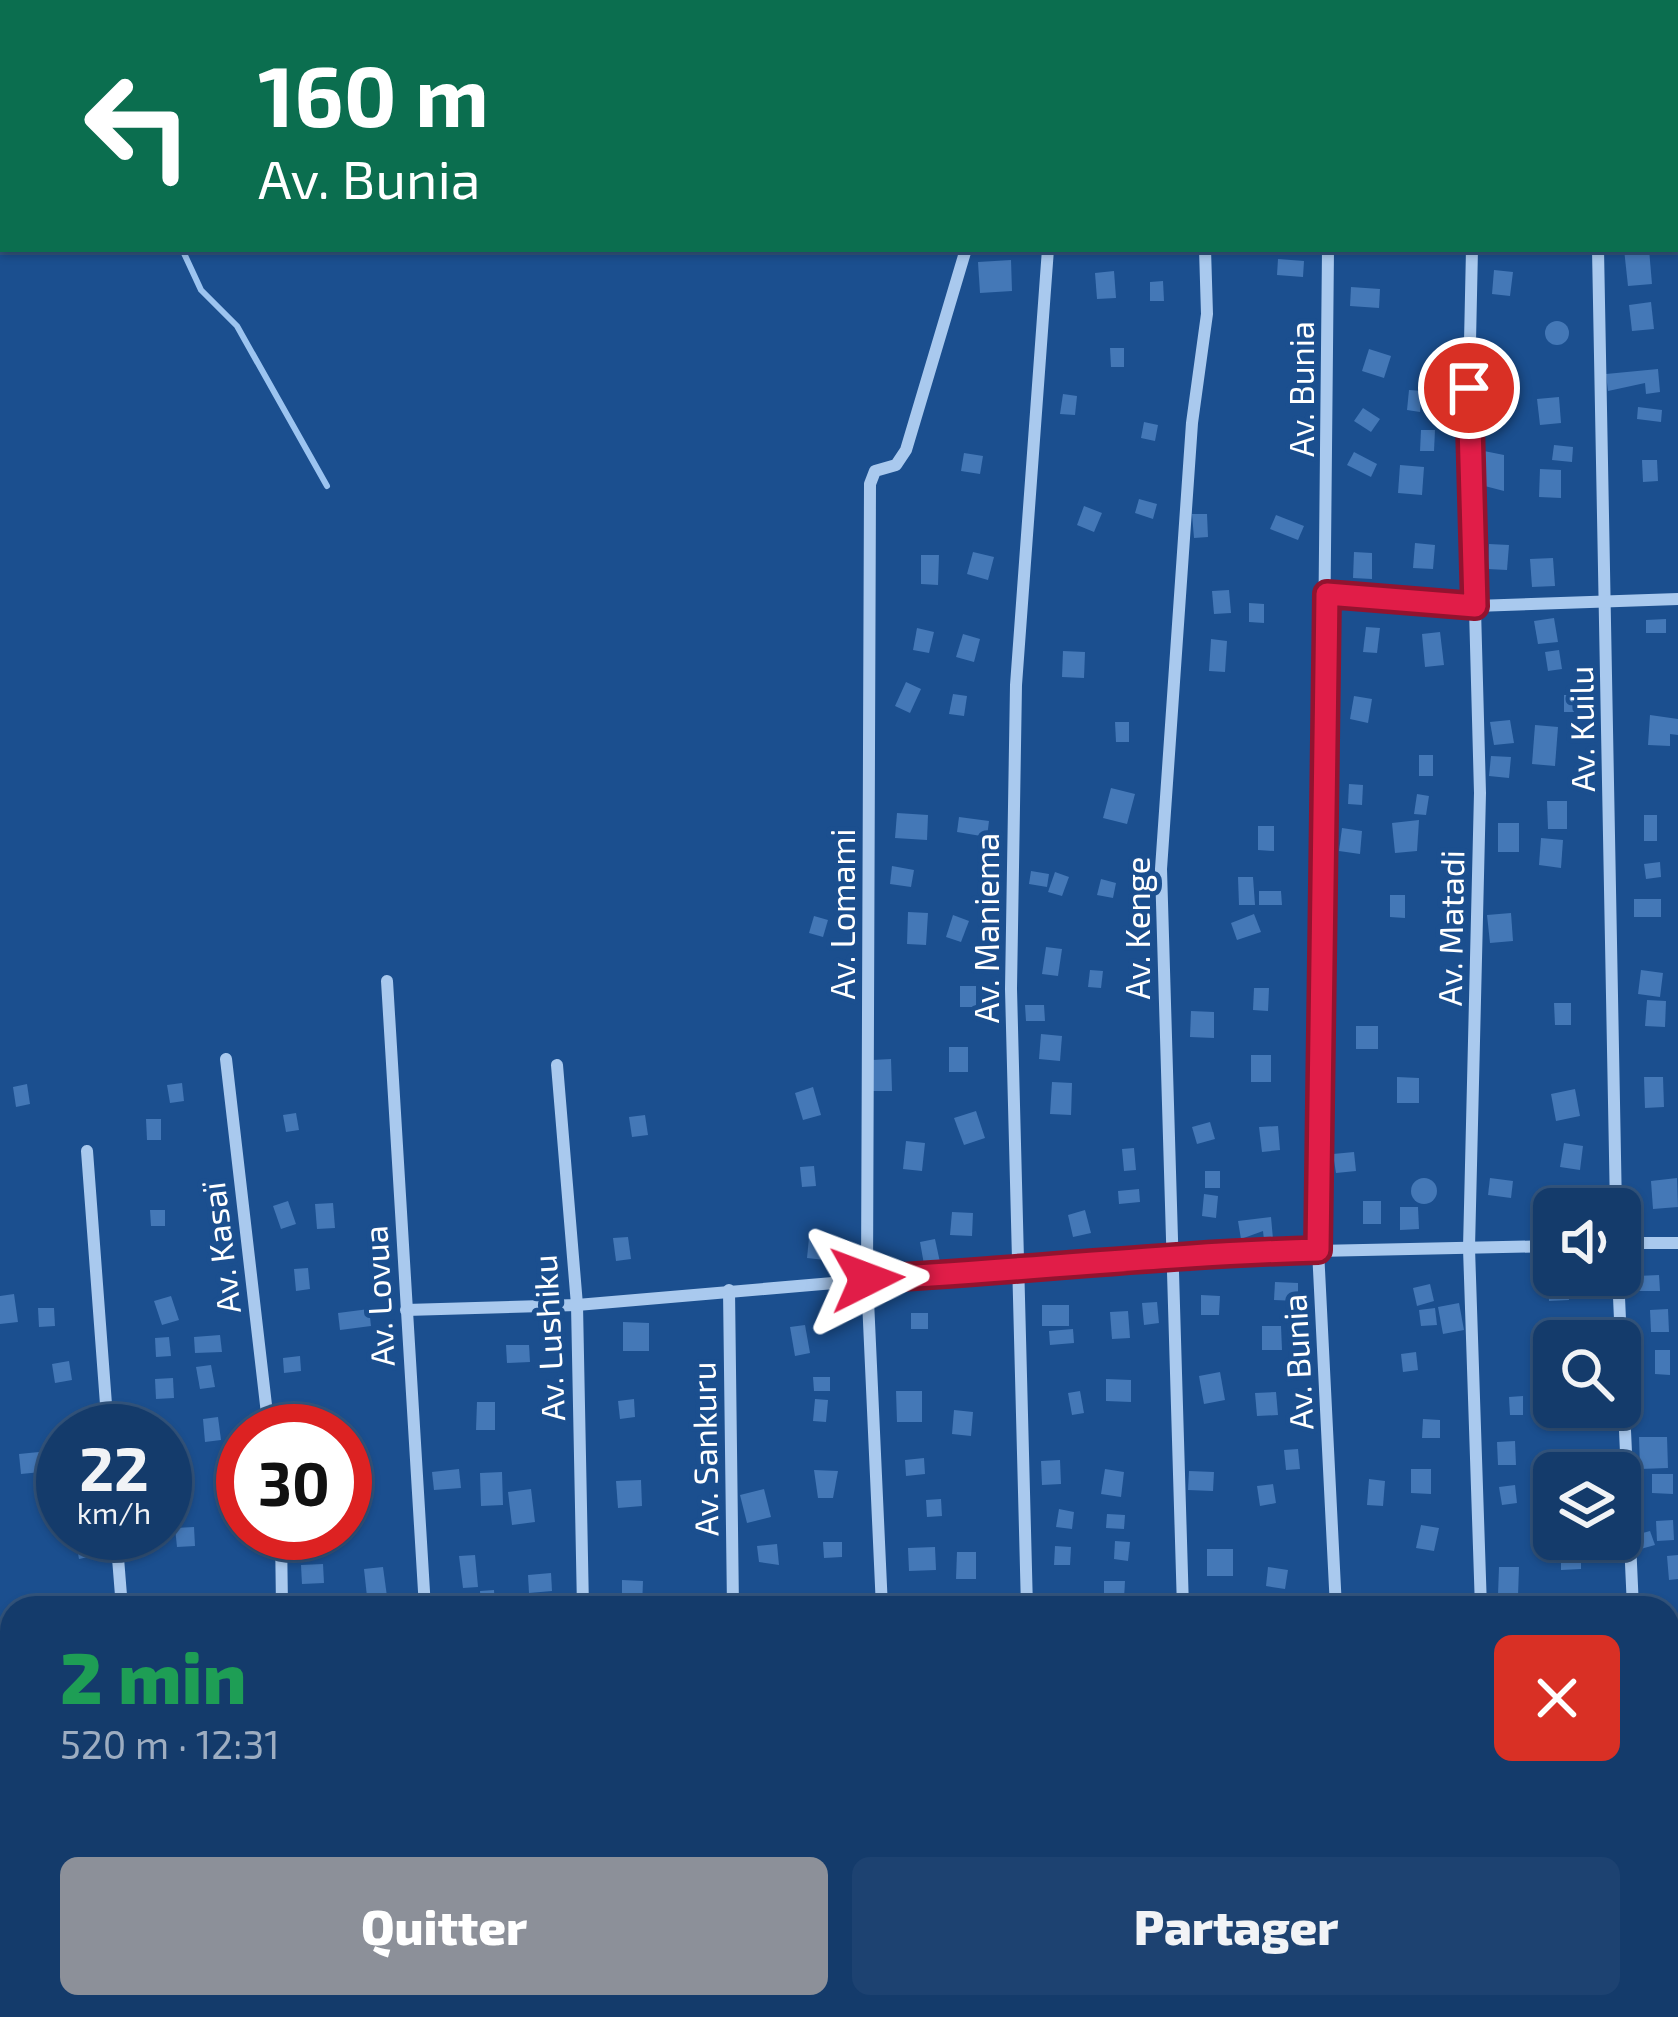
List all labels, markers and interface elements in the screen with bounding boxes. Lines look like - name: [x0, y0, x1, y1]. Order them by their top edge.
- text: 160 m: [258, 43, 489, 144]
- icon: left: [60, 48, 216, 204]
- text: Av. Bunia: [258, 145, 480, 210]
- street label: Av. Bunia: [1281, 321, 1321, 457]
- pin: [1418, 337, 1520, 439]
- icon: arrive: [1436, 355, 1502, 421]
- street label: Av. Kuilu: [1560, 666, 1602, 792]
- street label: Av. Lomami: [822, 829, 862, 999]
- street label: Av. Maniema: [966, 833, 1006, 1023]
- street label: Av. Matadi: [1429, 850, 1471, 1006]
- street label: Av. Kenge: [1117, 856, 1157, 1000]
- street label: Av. Kasaï: [192, 1179, 248, 1316]
- map controls: [1533, 1188, 1641, 1560]
- button: sound: [1533, 1188, 1641, 1296]
- position arrow: [804, 1216, 930, 1342]
- street label: Av. Lovua: [354, 1225, 402, 1367]
- street label: Av. Lushiku: [524, 1254, 572, 1422]
- street label: Av. Bunia: [1273, 1293, 1321, 1431]
- button: search: [1533, 1320, 1641, 1428]
- street label: Av. Sankuru: [682, 1361, 726, 1537]
- speed limit sign: 30: [216, 1404, 372, 1560]
- text: 22: [79, 1431, 149, 1503]
- button: layers: [1533, 1452, 1641, 1560]
- text: km/h: [77, 1494, 151, 1530]
- text: 2 min: [60, 1632, 246, 1718]
- button: close: [1494, 1635, 1620, 1761]
- text: 520 m · 12:31: [60, 1720, 280, 1767]
- button: Quitter: [60, 1857, 828, 1995]
- button: Partager: [852, 1857, 1620, 1995]

